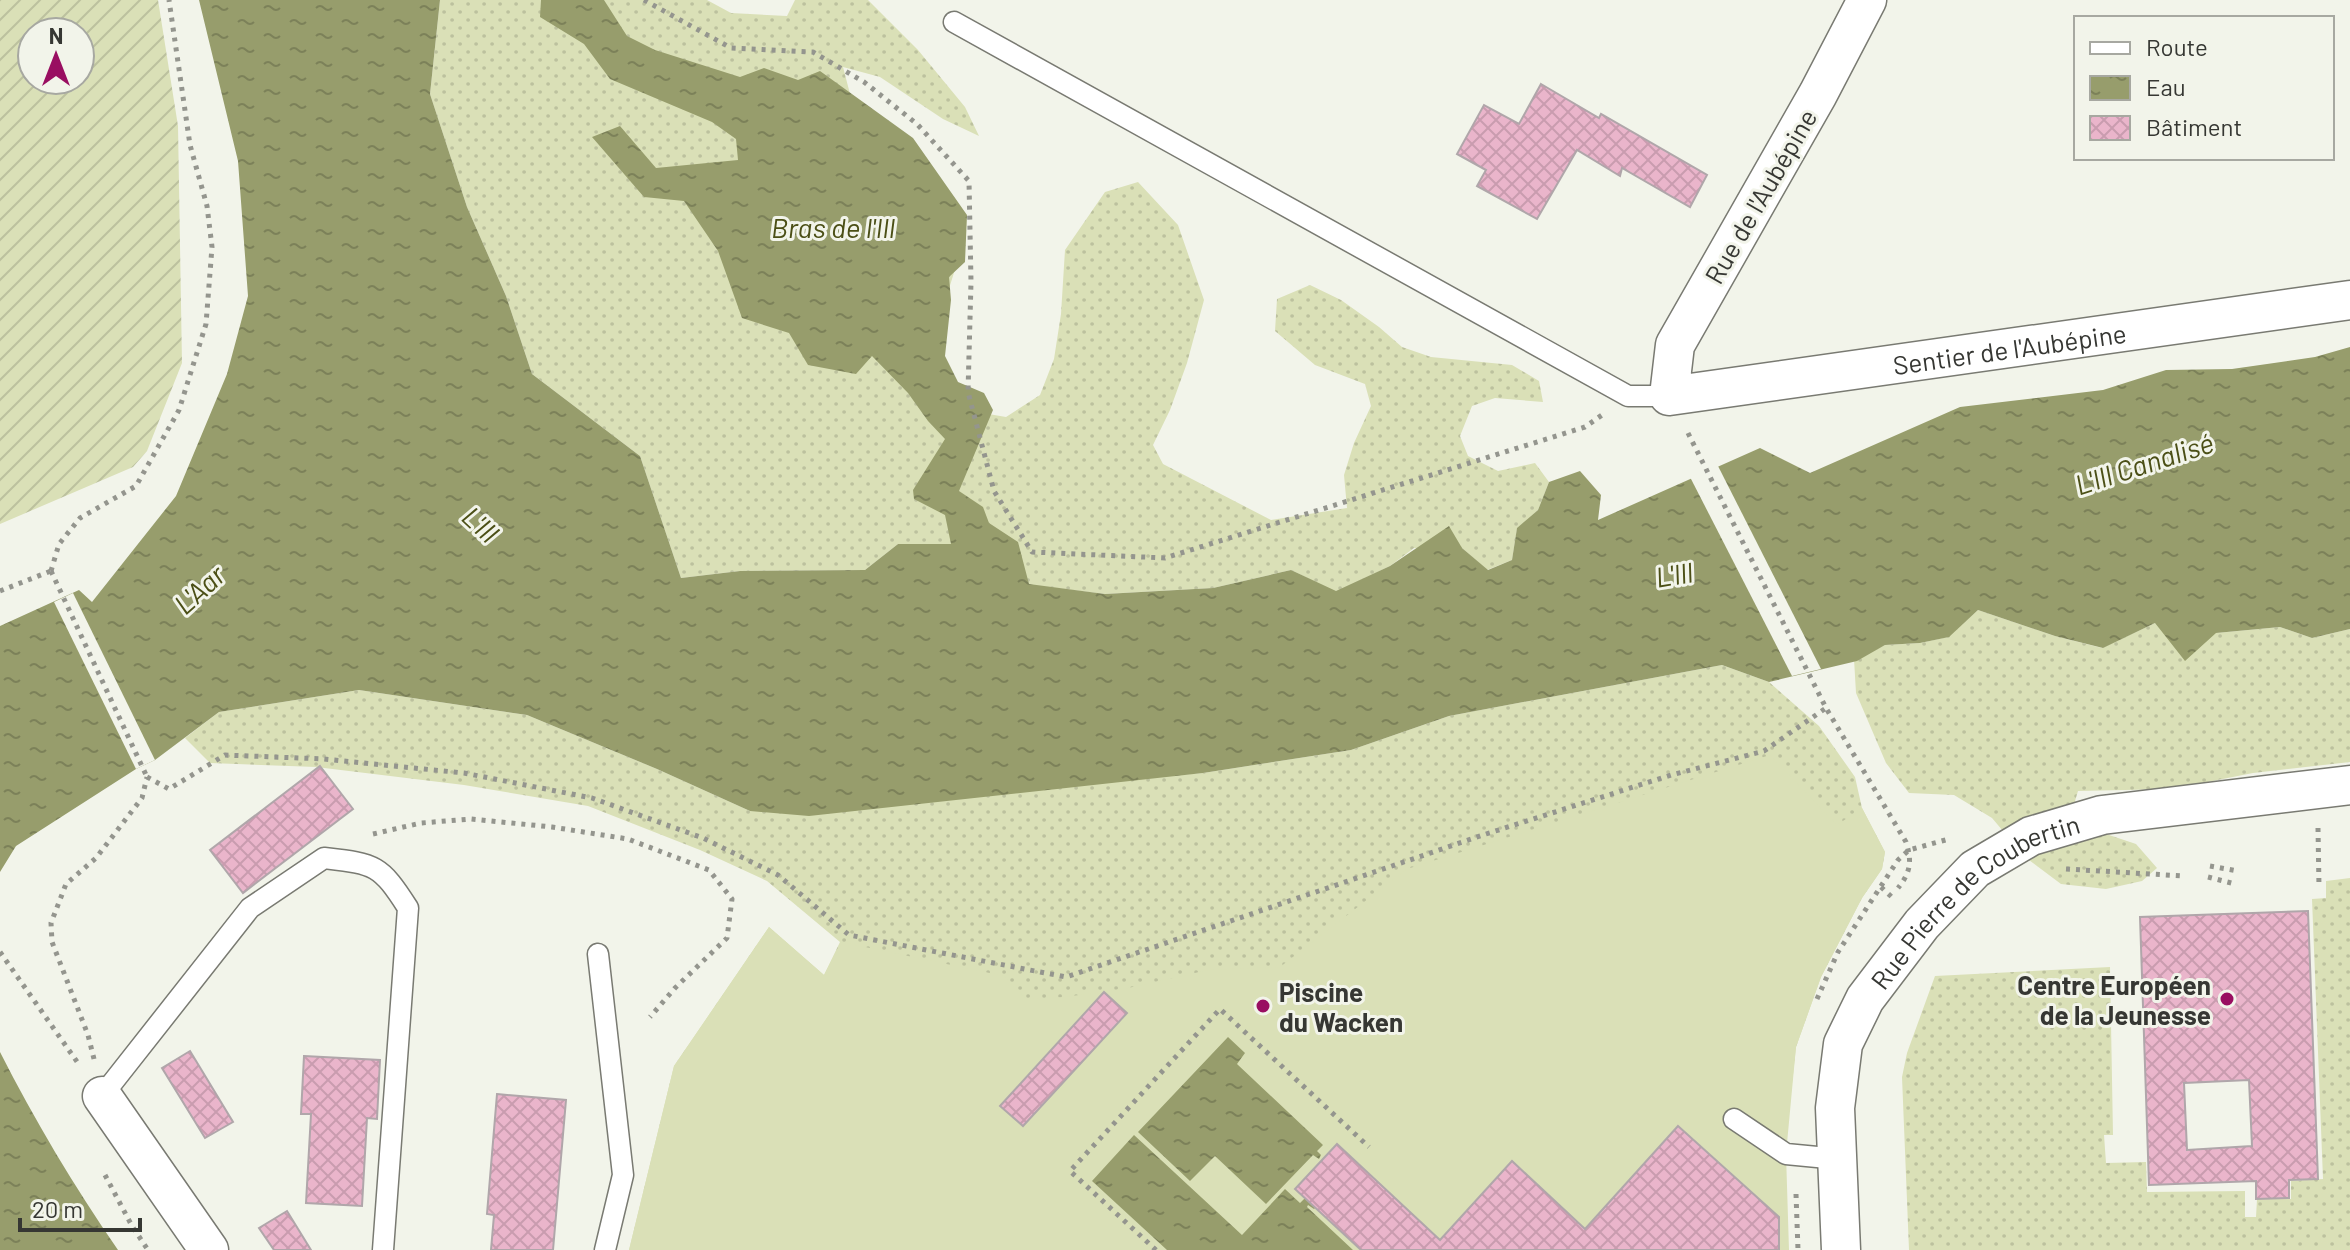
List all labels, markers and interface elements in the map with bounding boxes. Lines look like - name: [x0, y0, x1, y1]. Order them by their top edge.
- north arrow: [16, 16, 96, 96]
- legend: [2074, 16, 2334, 160]
- text: N: [49, 22, 63, 48]
- text: Route: [2146, 32, 2208, 61]
- text: Eau: [2146, 72, 2186, 101]
- street label: Rue de l'Aubépine: [1698, 103, 1822, 289]
- text: Bâtiment: [2146, 112, 2242, 141]
- water label: Bras de l'Ill: [771, 210, 895, 244]
- street label: Sentier de l'Aubépine: [1891, 316, 2128, 380]
- water label: L'Ill Canalisé: [2070, 425, 2218, 501]
- water label: L'Ill: [456, 499, 506, 549]
- water label: L'Ill: [1653, 554, 1695, 594]
- water label: L'Aar: [167, 557, 232, 621]
- street label: Rue Pierre de Coubertin: [1863, 807, 2083, 994]
- place label: Centre Européen de la Jeunesse: [2017, 969, 2211, 1030]
- place label: Piscine du Wacken: [1279, 976, 1403, 1037]
- marker: Centre Européen de la Jeunesse: [2218, 990, 2236, 1008]
- marker: Piscine du Wacken: [1254, 997, 1272, 1015]
- scale bar: [20, 1182, 140, 1232]
- text: 20 m: [32, 1194, 83, 1223]

